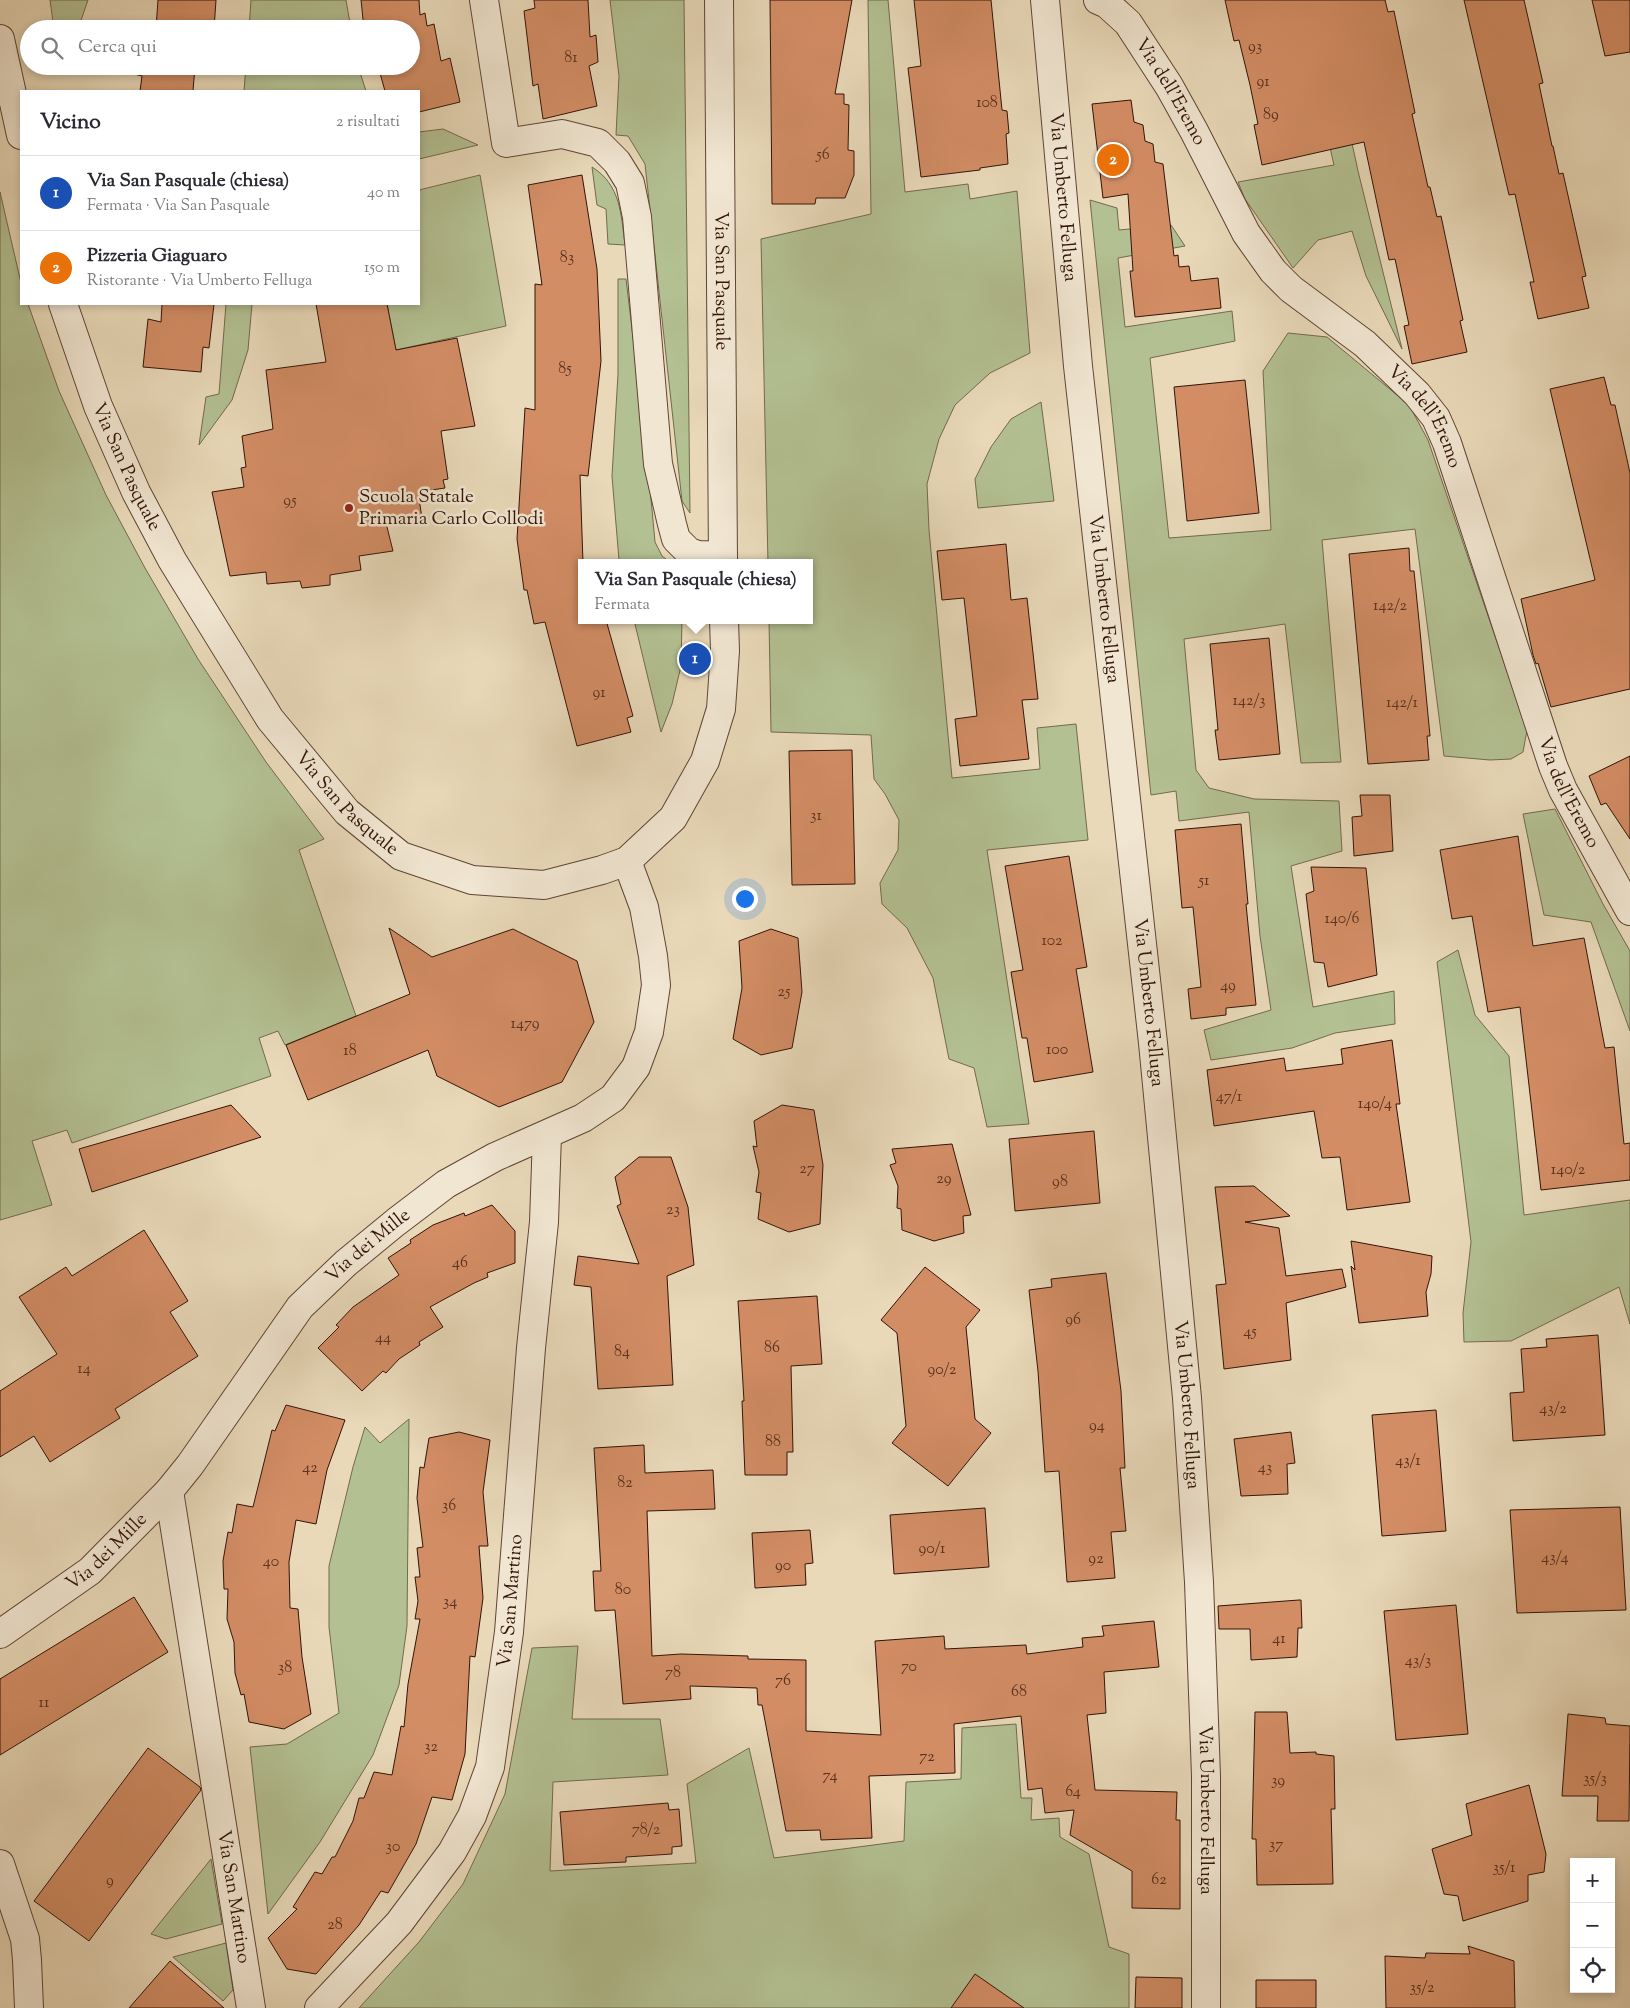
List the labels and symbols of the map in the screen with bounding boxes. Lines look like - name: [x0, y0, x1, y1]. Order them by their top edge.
- street label: Via dell'Eremo: [1128, 33, 1213, 150]
- house number: 93: [1248, 36, 1262, 59]
- house number: 81: [564, 47, 578, 70]
- house number: 91: [1256, 71, 1270, 94]
- house number: 108: [976, 92, 998, 115]
- house number: 89: [1263, 104, 1279, 127]
- street label: Via Umberto Felluga: [1042, 112, 1084, 283]
- pin: 2: [1097, 141, 1129, 179]
- house number: 56: [815, 144, 830, 167]
- street label: Via San Pasquale: [707, 212, 735, 351]
- house number: 83: [560, 247, 574, 270]
- house number: 85: [558, 358, 572, 381]
- street label: Via dell'Eremo: [1381, 359, 1468, 472]
- street label: Via San Pasquale: [85, 399, 168, 536]
- place label: Scuola Statale Primaria Carlo Collodi: [359, 484, 544, 533]
- house number: 95: [283, 490, 297, 513]
- marker: Scuola Statale Primaria Carlo Collodi: [343, 502, 355, 514]
- street label: Via Umberto Felluga: [1081, 513, 1127, 685]
- house number: 142/2: [1373, 595, 1407, 618]
- pin: 1: [679, 640, 711, 678]
- house number: 91: [592, 682, 606, 705]
- house number: 142/3: [1232, 690, 1266, 713]
- house number: 142/1: [1386, 692, 1419, 715]
- street label: Via dell'Eremo: [1531, 733, 1606, 853]
- street label: Via San Pasquale: [288, 745, 404, 862]
- house number: 31: [810, 805, 823, 828]
- house number: 51: [1198, 870, 1210, 893]
- your location: [732, 886, 758, 912]
- house number: 140/6: [1324, 908, 1360, 931]
- street label: Via Umberto Felluga: [1126, 917, 1171, 1088]
- house number: 102: [1041, 930, 1063, 953]
- house number: 49: [1220, 975, 1236, 998]
- house number: 25: [778, 981, 791, 1004]
- house number: 1479: [511, 1013, 540, 1036]
- house number: 100: [1046, 1039, 1068, 1062]
- house number: 18: [343, 1040, 357, 1063]
- house number: 47/1: [1216, 1086, 1243, 1109]
- house number: 140/4: [1358, 1093, 1392, 1116]
- house number: 27: [799, 1158, 815, 1181]
- house number: 140/2: [1551, 1159, 1586, 1182]
- house number: 29: [936, 1168, 952, 1191]
- house number: 98: [1052, 1171, 1068, 1194]
- house number: 23: [666, 1199, 680, 1222]
- street label: Via dei Mille: [320, 1202, 416, 1289]
- house number: 46: [452, 1252, 468, 1275]
- house number: 96: [1065, 1309, 1081, 1332]
- street label: Via Umberto Felluga: [1166, 1319, 1206, 1490]
- house number: 45: [1243, 1321, 1257, 1344]
- house number: 44: [375, 1327, 391, 1350]
- house number: 86: [764, 1337, 780, 1360]
- house number: 84: [614, 1341, 630, 1364]
- house number: 14: [77, 1358, 91, 1381]
- house number: 90/2: [928, 1359, 957, 1382]
- house number: 43/2: [1539, 1398, 1567, 1421]
- house number: 94: [1089, 1415, 1105, 1438]
- house number: 88: [765, 1431, 781, 1454]
- house number: 43/1: [1395, 1450, 1421, 1473]
- house number: 42: [302, 1457, 318, 1480]
- house number: 43: [1258, 1457, 1272, 1480]
- house number: 82: [617, 1472, 633, 1495]
- house number: 36: [442, 1495, 456, 1518]
- street label: Via dei Mille: [60, 1507, 154, 1597]
- street label: Via San Martino: [491, 1533, 530, 1670]
- house number: 90/1: [919, 1538, 946, 1561]
- house number: 43/4: [1541, 1547, 1569, 1570]
- house number: 92: [1088, 1548, 1104, 1571]
- house number: 40: [263, 1551, 279, 1574]
- house number: 90: [775, 1555, 791, 1578]
- house number: 80: [615, 1579, 631, 1602]
- house number: 34: [443, 1591, 457, 1614]
- house number: 41: [1272, 1628, 1286, 1651]
- house number: 43/3: [1405, 1650, 1431, 1673]
- house number: 70: [901, 1656, 917, 1679]
- house number: 38: [278, 1657, 292, 1680]
- house number: 78: [665, 1662, 681, 1685]
- house number: 76: [775, 1670, 791, 1693]
- house number: 68: [1011, 1681, 1027, 1704]
- house number: 11: [39, 1692, 50, 1715]
- street label: Via Umberto Felluga: [1191, 1725, 1220, 1895]
- house number: 32: [424, 1736, 438, 1759]
- house number: 72: [919, 1746, 935, 1769]
- house number: 74: [823, 1765, 838, 1788]
- house number: 35/3: [1583, 1768, 1607, 1791]
- house number: 39: [1271, 1770, 1285, 1793]
- house number: 64: [1065, 1781, 1081, 1804]
- house number: 78/2: [632, 1819, 661, 1842]
- street label: Via San Martino: [210, 1828, 257, 1965]
- house number: 37: [1269, 1834, 1283, 1857]
- house number: 30: [386, 1836, 400, 1859]
- house number: 35/1: [1493, 1857, 1516, 1880]
- house number: 62: [1151, 1869, 1167, 1892]
- house number: 9: [106, 1870, 114, 1893]
- house number: 28: [327, 1914, 343, 1937]
- house number: 35/2: [1410, 1977, 1435, 2000]

